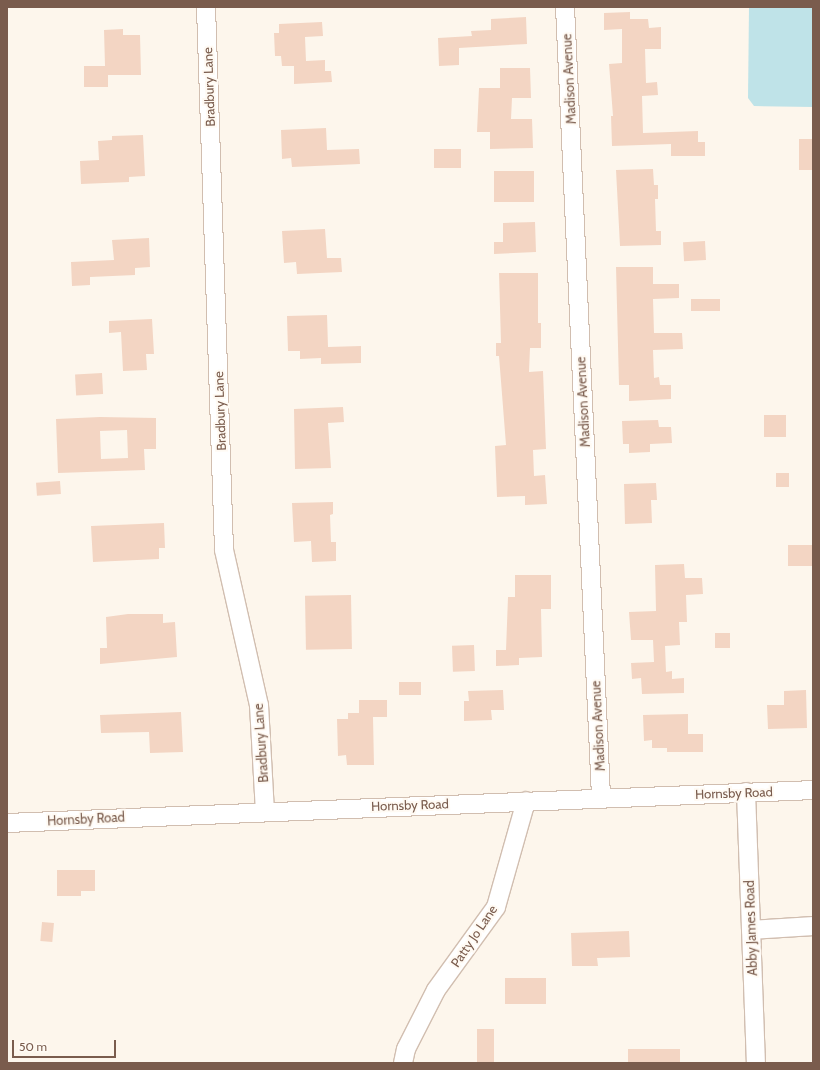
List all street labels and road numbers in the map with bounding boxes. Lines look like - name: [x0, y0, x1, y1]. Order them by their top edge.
- street label: Madison Avenue: [559, 33, 579, 125]
- street label: Bradbury Lane: [200, 47, 218, 127]
- street label: Madison Avenue: [573, 356, 593, 448]
- street label: Bradbury Lane: [211, 371, 229, 451]
- street label: Madison Avenue: [588, 680, 608, 772]
- street label: Bradbury Lane: [250, 703, 272, 783]
- street label: Hornsby Road: [695, 784, 773, 802]
- street label: Hornsby Road: [371, 796, 449, 814]
- street label: Hornsby Road: [47, 809, 125, 829]
- street label: Abby James Road: [742, 880, 760, 976]
- street label: Patty Jo Lane: [448, 902, 500, 970]

